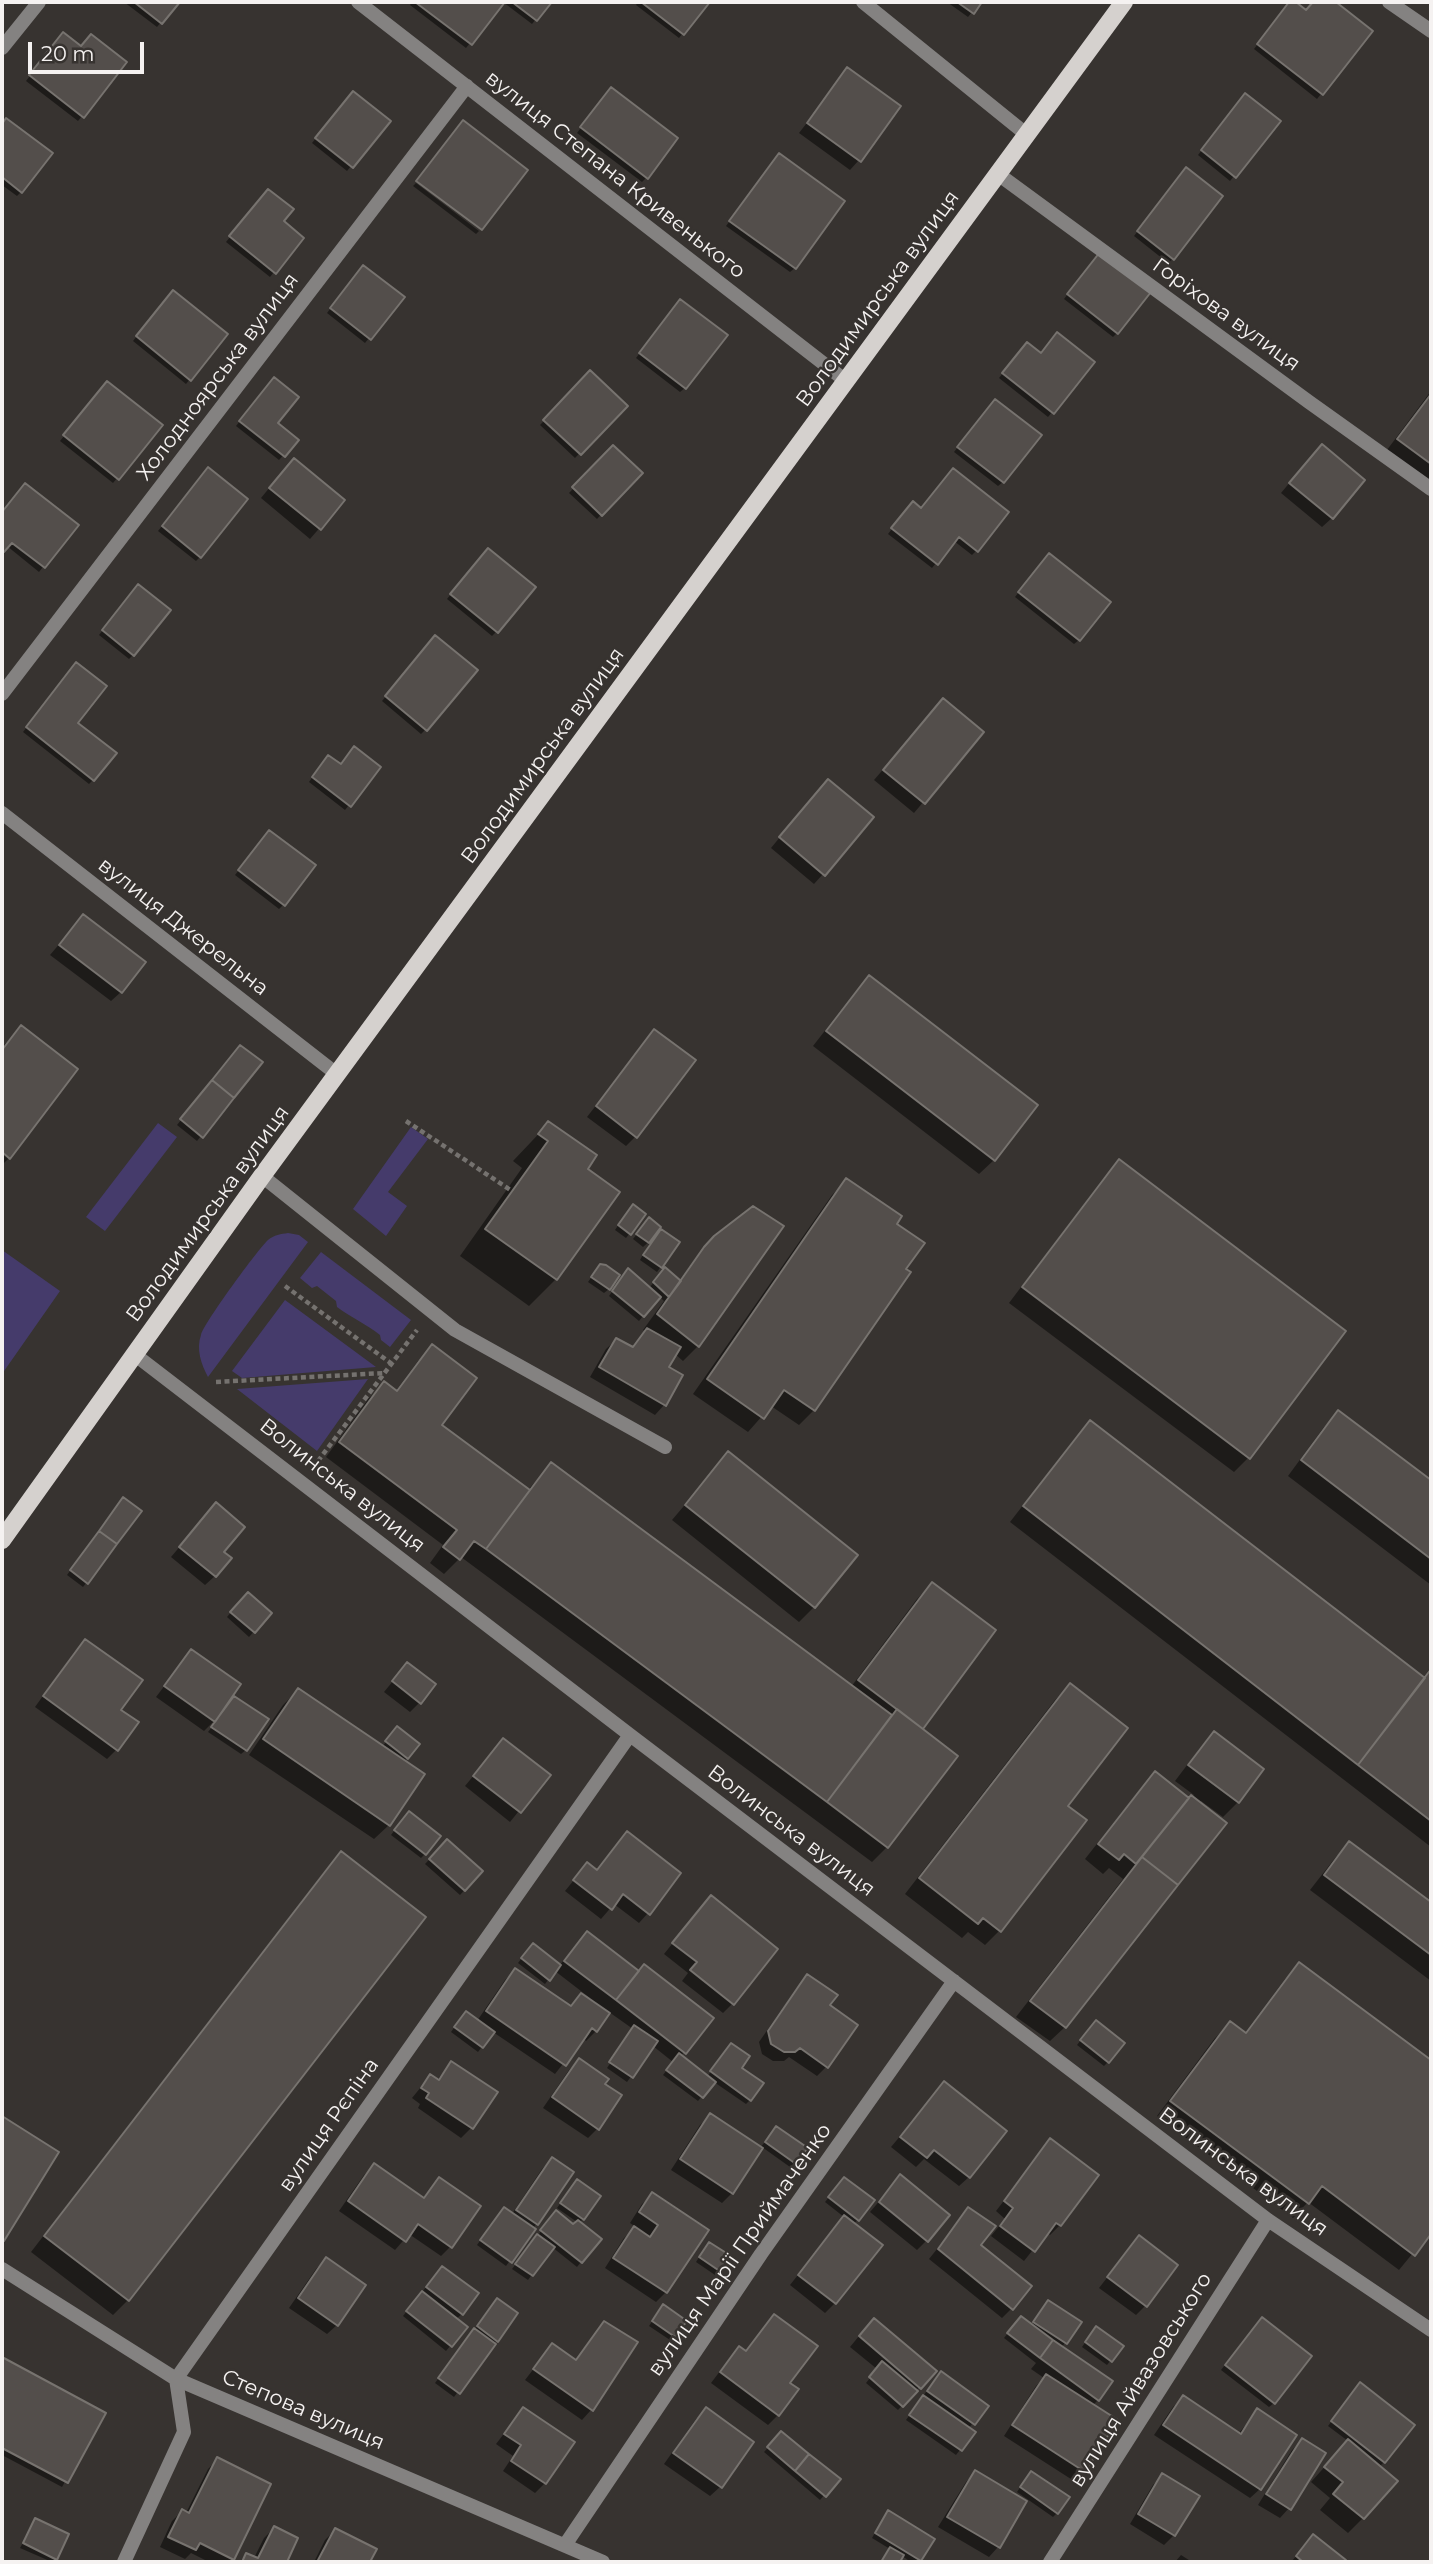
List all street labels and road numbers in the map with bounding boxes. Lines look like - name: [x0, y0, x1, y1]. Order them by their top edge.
- street label: вулиця Степана Кривенького: [480, 66, 750, 284]
- street label: Володимирська вулиця: [791, 186, 965, 412]
- street label: Горіхова вулиця: [1147, 253, 1305, 377]
- street label: Холодноярська вулиця: [132, 268, 304, 486]
- street label: Володимирська вулиця: [456, 643, 630, 869]
- street label: вулиця Джерельна: [93, 853, 273, 1001]
- street label: Володимирська вулиця: [121, 1101, 295, 1327]
- street label: Волинська вулиця: [254, 1414, 430, 1558]
- street label: Волинська вулиця: [702, 1760, 880, 1902]
- street label: вулиця Рєпіна: [274, 2053, 384, 2197]
- street label: Волинська вулиця: [1153, 2102, 1333, 2242]
- street label: вулиця Марії Приймаченко: [643, 2119, 837, 2381]
- street label: вулиця Айвазовського: [1064, 2268, 1218, 2492]
- street label: Степова вулиця: [218, 2364, 388, 2456]

